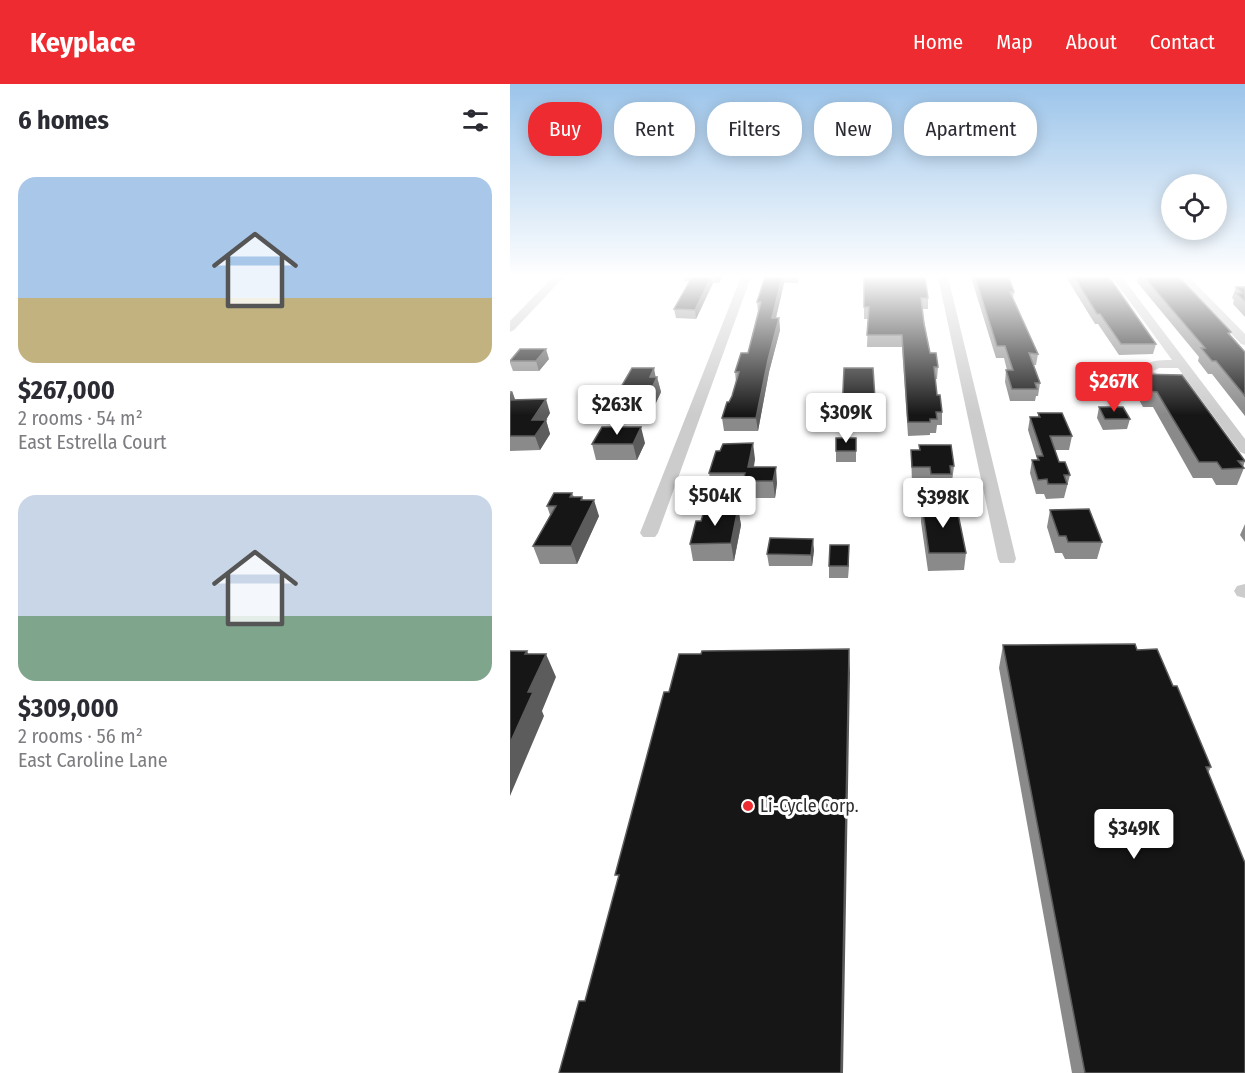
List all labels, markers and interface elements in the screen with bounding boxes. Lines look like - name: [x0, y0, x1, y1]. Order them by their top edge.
- text: Keyplace: [30, 26, 136, 59]
- text: Home: [913, 29, 963, 55]
- text: Map: [996, 29, 1033, 55]
- text: About: [1066, 29, 1117, 55]
- text: Contact: [1150, 29, 1215, 55]
- chip: Buy: [528, 102, 602, 156]
- chip: Rent: [614, 102, 695, 156]
- chip: Filters: [707, 102, 802, 156]
- chip: New: [814, 102, 892, 156]
- chip: Apartment: [904, 102, 1037, 156]
- icon: filters: [459, 104, 492, 137]
- text: 6 homes: [18, 105, 109, 136]
- map controls: [1161, 174, 1227, 240]
- button: locate: [1161, 174, 1227, 240]
- icon: home: [201, 216, 309, 324]
- pin: $267K: [1072, 362, 1156, 413]
- text: $267K: [1089, 369, 1139, 393]
- text: $267,000: [18, 375, 115, 406]
- pin: $263K: [575, 385, 659, 436]
- text: $263K: [592, 392, 642, 416]
- pin: $309K: [804, 393, 888, 444]
- text: $309K: [820, 400, 872, 424]
- text: 2 rooms · 54 m²: [18, 406, 143, 430]
- text: East Estrella Court: [18, 430, 166, 454]
- pin: $504K: [673, 476, 757, 527]
- pin: $398K: [901, 478, 985, 529]
- text: $504K: [689, 483, 741, 507]
- text: $398K: [917, 485, 969, 509]
- icon: home: [201, 534, 309, 642]
- text: $309,000: [18, 693, 119, 724]
- text: 2 rooms · 56 m²: [18, 724, 143, 748]
- text: East Caroline Lane: [18, 748, 168, 772]
- place label: Li-Cycle Corp.: [760, 795, 859, 817]
- marker: Li-Cycle Corp.: [741, 799, 755, 813]
- pin: $349K: [1092, 809, 1176, 860]
- text: $349K: [1108, 816, 1160, 840]

